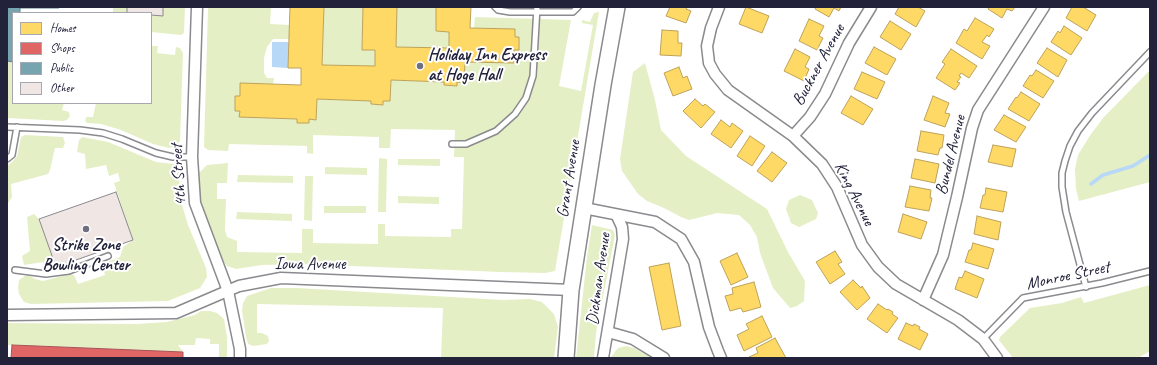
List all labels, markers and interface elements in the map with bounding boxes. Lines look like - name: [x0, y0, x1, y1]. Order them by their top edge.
- legend: [12, 12, 152, 104]
- text: Homes: [50, 20, 76, 36]
- street label: Buckner Avenue: [788, 21, 850, 109]
- text: Shops: [50, 40, 75, 56]
- place label: Holiday Inn Express at Hoge Hall: [428, 46, 546, 86]
- text: Public: [50, 60, 74, 76]
- marker: Holiday Inn Express at Hoge Hall: [415, 61, 425, 71]
- text: Other: [50, 80, 74, 96]
- street label: Bundel Avenue: [931, 113, 971, 197]
- street label: Grant Avenue: [553, 139, 585, 219]
- street label: 4th Street: [167, 143, 191, 207]
- street label: King Avenue: [829, 159, 879, 229]
- marker: Strike Zone Bowling Center: [81, 224, 91, 234]
- street label: Dickman Avenue: [582, 232, 616, 326]
- place label: Strike Zone Bowling Center: [42, 236, 130, 276]
- street label: Iowa Avenue: [274, 255, 346, 275]
- street label: Monroe Street: [1024, 257, 1112, 295]

